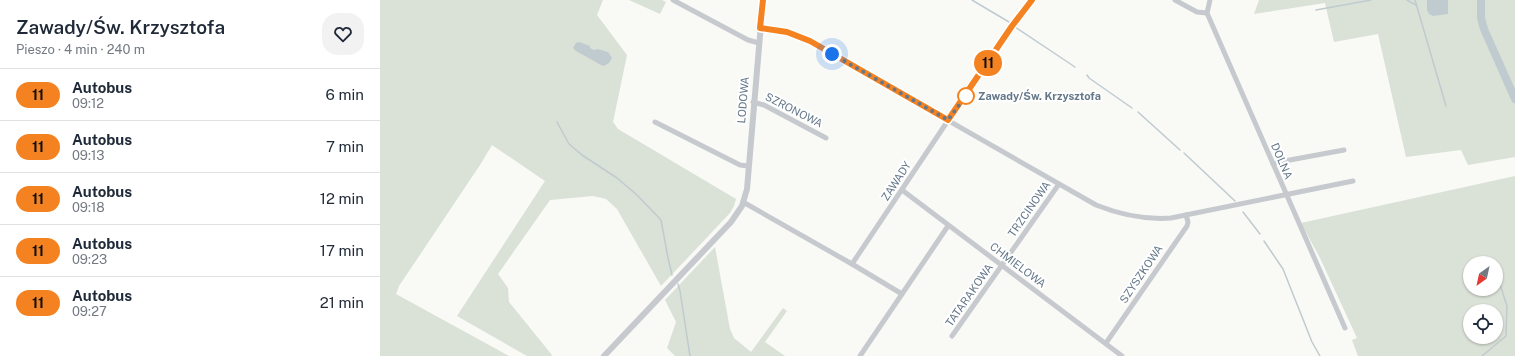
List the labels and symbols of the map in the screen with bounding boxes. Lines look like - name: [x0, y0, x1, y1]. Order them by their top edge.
- your location: [822, 44, 842, 64]
- line badge: 11: [970, 50, 1006, 76]
- street label: LODOWA: [735, 76, 751, 124]
- marker: Zawady/Św. Krzysztofa: [957, 87, 975, 105]
- place label: Zawady/Św. Krzysztofa: [978, 89, 1101, 102]
- street label: SZRONOWA: [763, 90, 825, 130]
- street label: DOLNA: [1269, 141, 1295, 181]
- street label: ZAWADY: [879, 159, 913, 203]
- street label: TRZCINOWA: [1005, 179, 1053, 239]
- street label: CHMIELOWA: [988, 240, 1048, 290]
- street label: SZYSZKOWA: [1117, 243, 1165, 305]
- north arrow: [1463, 256, 1503, 296]
- street label: TATARAKOWA: [943, 261, 995, 329]

